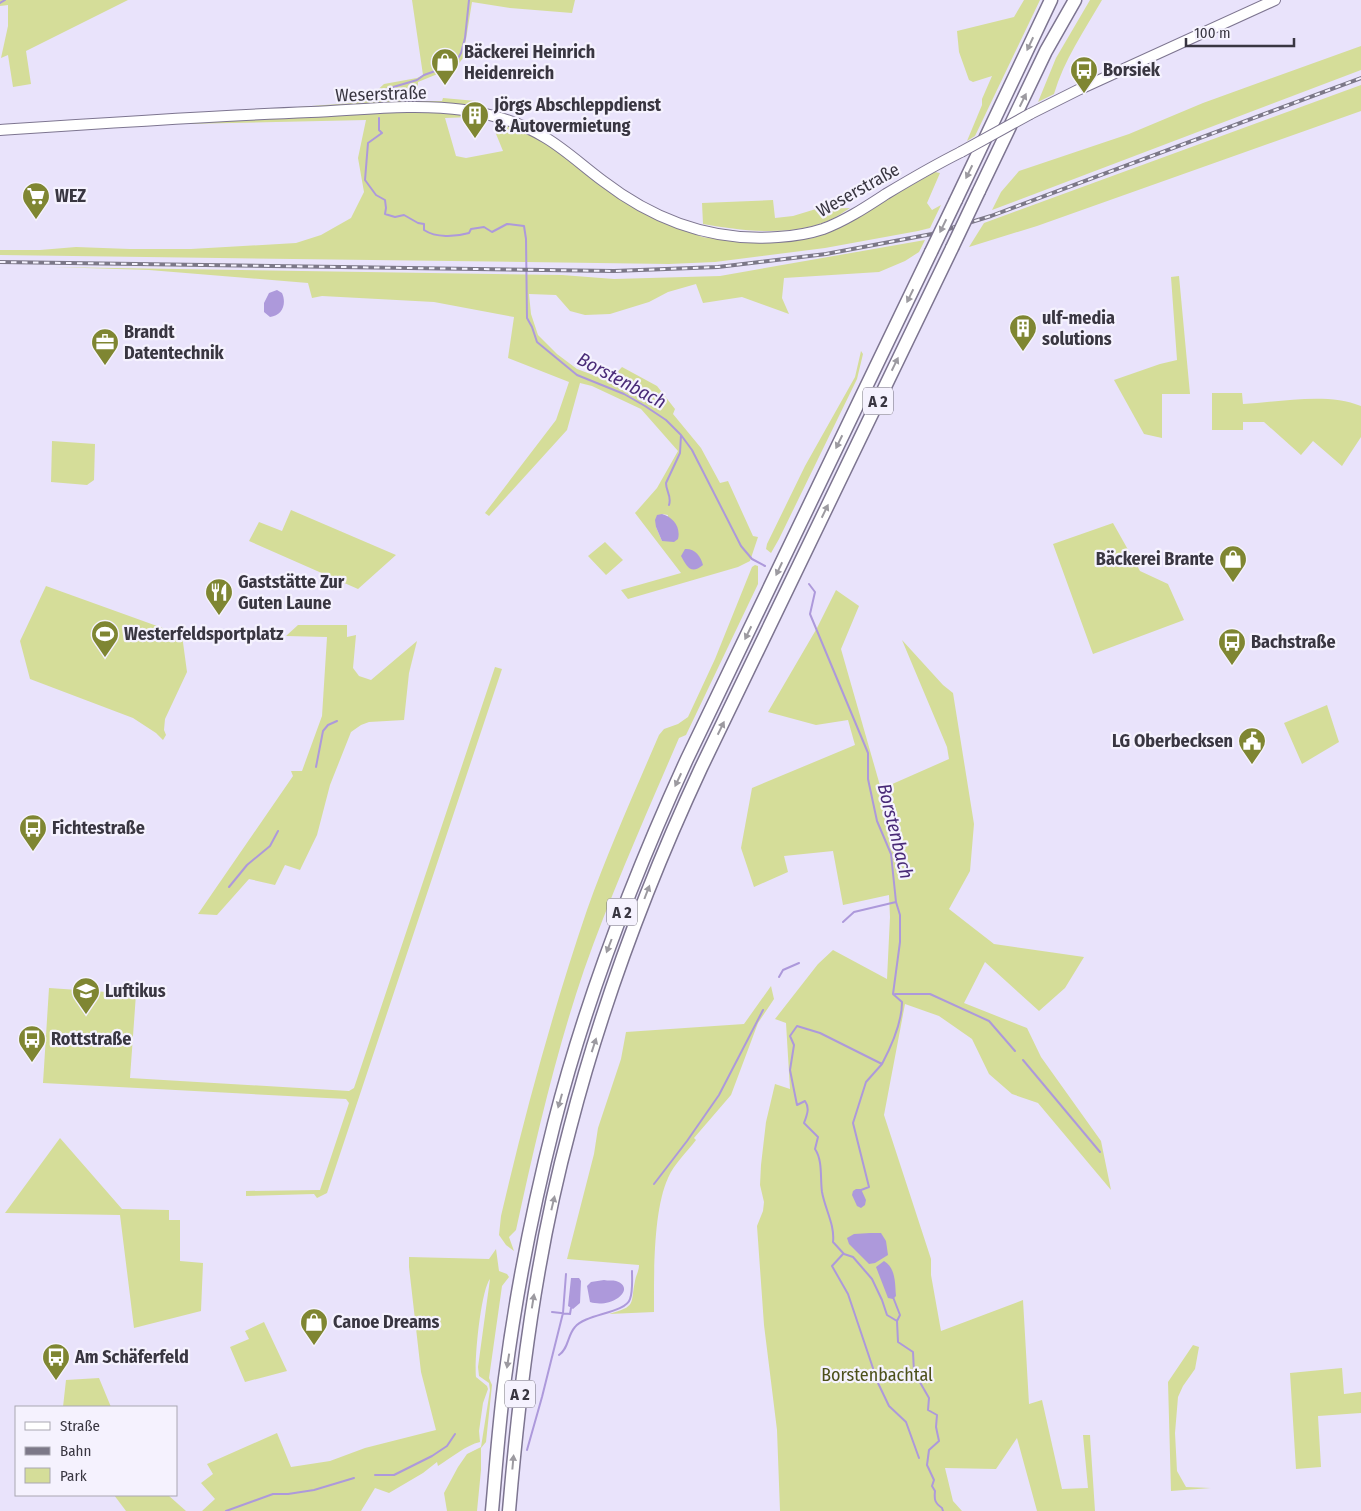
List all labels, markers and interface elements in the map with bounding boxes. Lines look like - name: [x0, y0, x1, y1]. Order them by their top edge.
- scale bar: [1186, 15, 1294, 47]
- text: 100 m: [1194, 24, 1231, 42]
- one-way arrow: [1026, 37, 1034, 51]
- place label: Bäckerei Heinrich Heidenreich: [464, 41, 595, 84]
- shop icon: Bäckerei Heinrich Heidenreich: [430, 47, 460, 86]
- bus stop icon: Borsiek: [1069, 55, 1099, 94]
- place label: Borsiek: [1103, 59, 1161, 81]
- street label: Weserstraße: [335, 81, 427, 107]
- one-way arrow: [1019, 93, 1027, 107]
- place label: Jörgs Abschleppdienst & Autovermietung: [493, 94, 662, 137]
- building icon: Jörgs Abschleppdienst & Autovermietung: [460, 100, 490, 139]
- street label: Weserstraße: [813, 158, 903, 222]
- one-way arrow: [965, 165, 973, 179]
- supermarket icon: WEZ: [21, 181, 51, 220]
- place label: WEZ: [55, 185, 86, 207]
- one-way arrow: [939, 219, 947, 233]
- one-way arrow: [906, 289, 914, 303]
- place label: ulf-media solutions: [1042, 307, 1115, 350]
- building icon: ulf-media solutions: [1008, 313, 1038, 352]
- place label: Brandt Datentechnik: [124, 321, 225, 364]
- office icon: Brandt Datentechnik: [90, 327, 120, 366]
- water label: Borstenbach: [573, 347, 670, 413]
- one-way arrow: [891, 357, 900, 372]
- road number: A 2: [863, 388, 893, 414]
- one-way arrow: [835, 435, 843, 449]
- one-way arrow: [821, 504, 829, 518]
- shop icon: Bäckerei Brante: [1218, 544, 1248, 583]
- place label: Bäckerei Brante: [1096, 548, 1214, 570]
- one-way arrow: [775, 561, 783, 576]
- place label: Gaststätte Zur Guten Laune: [238, 571, 345, 614]
- restaurant icon: Gaststätte Zur Guten Laune: [204, 577, 234, 616]
- sports icon: Westerfeldsportplatz: [90, 619, 120, 658]
- place label: Westerfeldsportplatz: [124, 623, 284, 645]
- one-way arrow: [744, 626, 752, 640]
- bus stop icon: Bachstraße: [1217, 627, 1247, 666]
- place label: Bachstraße: [1251, 631, 1336, 653]
- one-way arrow: [717, 721, 725, 735]
- public building icon: LG Oberbecksen: [1237, 726, 1267, 765]
- place label: LG Oberbecksen: [1112, 730, 1233, 752]
- one-way arrow: [673, 773, 681, 787]
- water label: Borstenbach: [873, 781, 918, 881]
- bus stop icon: Fichtestraße: [18, 813, 48, 852]
- place label: Fichtestraße: [52, 817, 145, 839]
- one-way arrow: [644, 885, 652, 899]
- road number: A 2: [607, 899, 637, 926]
- one-way arrow: [605, 939, 613, 954]
- school or university icon: Luftikus: [71, 976, 101, 1015]
- place label: Luftikus: [105, 980, 166, 1002]
- bus stop icon: Rottstraße: [17, 1024, 47, 1063]
- place label: Rottstraße: [51, 1028, 131, 1050]
- one-way arrow: [591, 1038, 598, 1053]
- one-way arrow: [556, 1094, 564, 1109]
- one-way arrow: [549, 1195, 557, 1210]
- one-way arrow: [530, 1293, 538, 1309]
- shop icon: Canoe Dreams: [299, 1307, 329, 1346]
- place label: Canoe Dreams: [333, 1311, 440, 1333]
- bus stop icon: Am Schäferfeld: [41, 1342, 71, 1381]
- place label: Am Schäferfeld: [74, 1346, 189, 1368]
- one-way arrow: [503, 1353, 511, 1369]
- park label: Borstenbachtal: [821, 1364, 933, 1386]
- road number: A 2: [505, 1380, 535, 1408]
- legend: [15, 1406, 178, 1496]
- text: Straße: [60, 1417, 100, 1435]
- text: Bahn: [60, 1442, 91, 1460]
- one-way arrow: [509, 1454, 517, 1470]
- text: Park: [60, 1467, 87, 1485]

